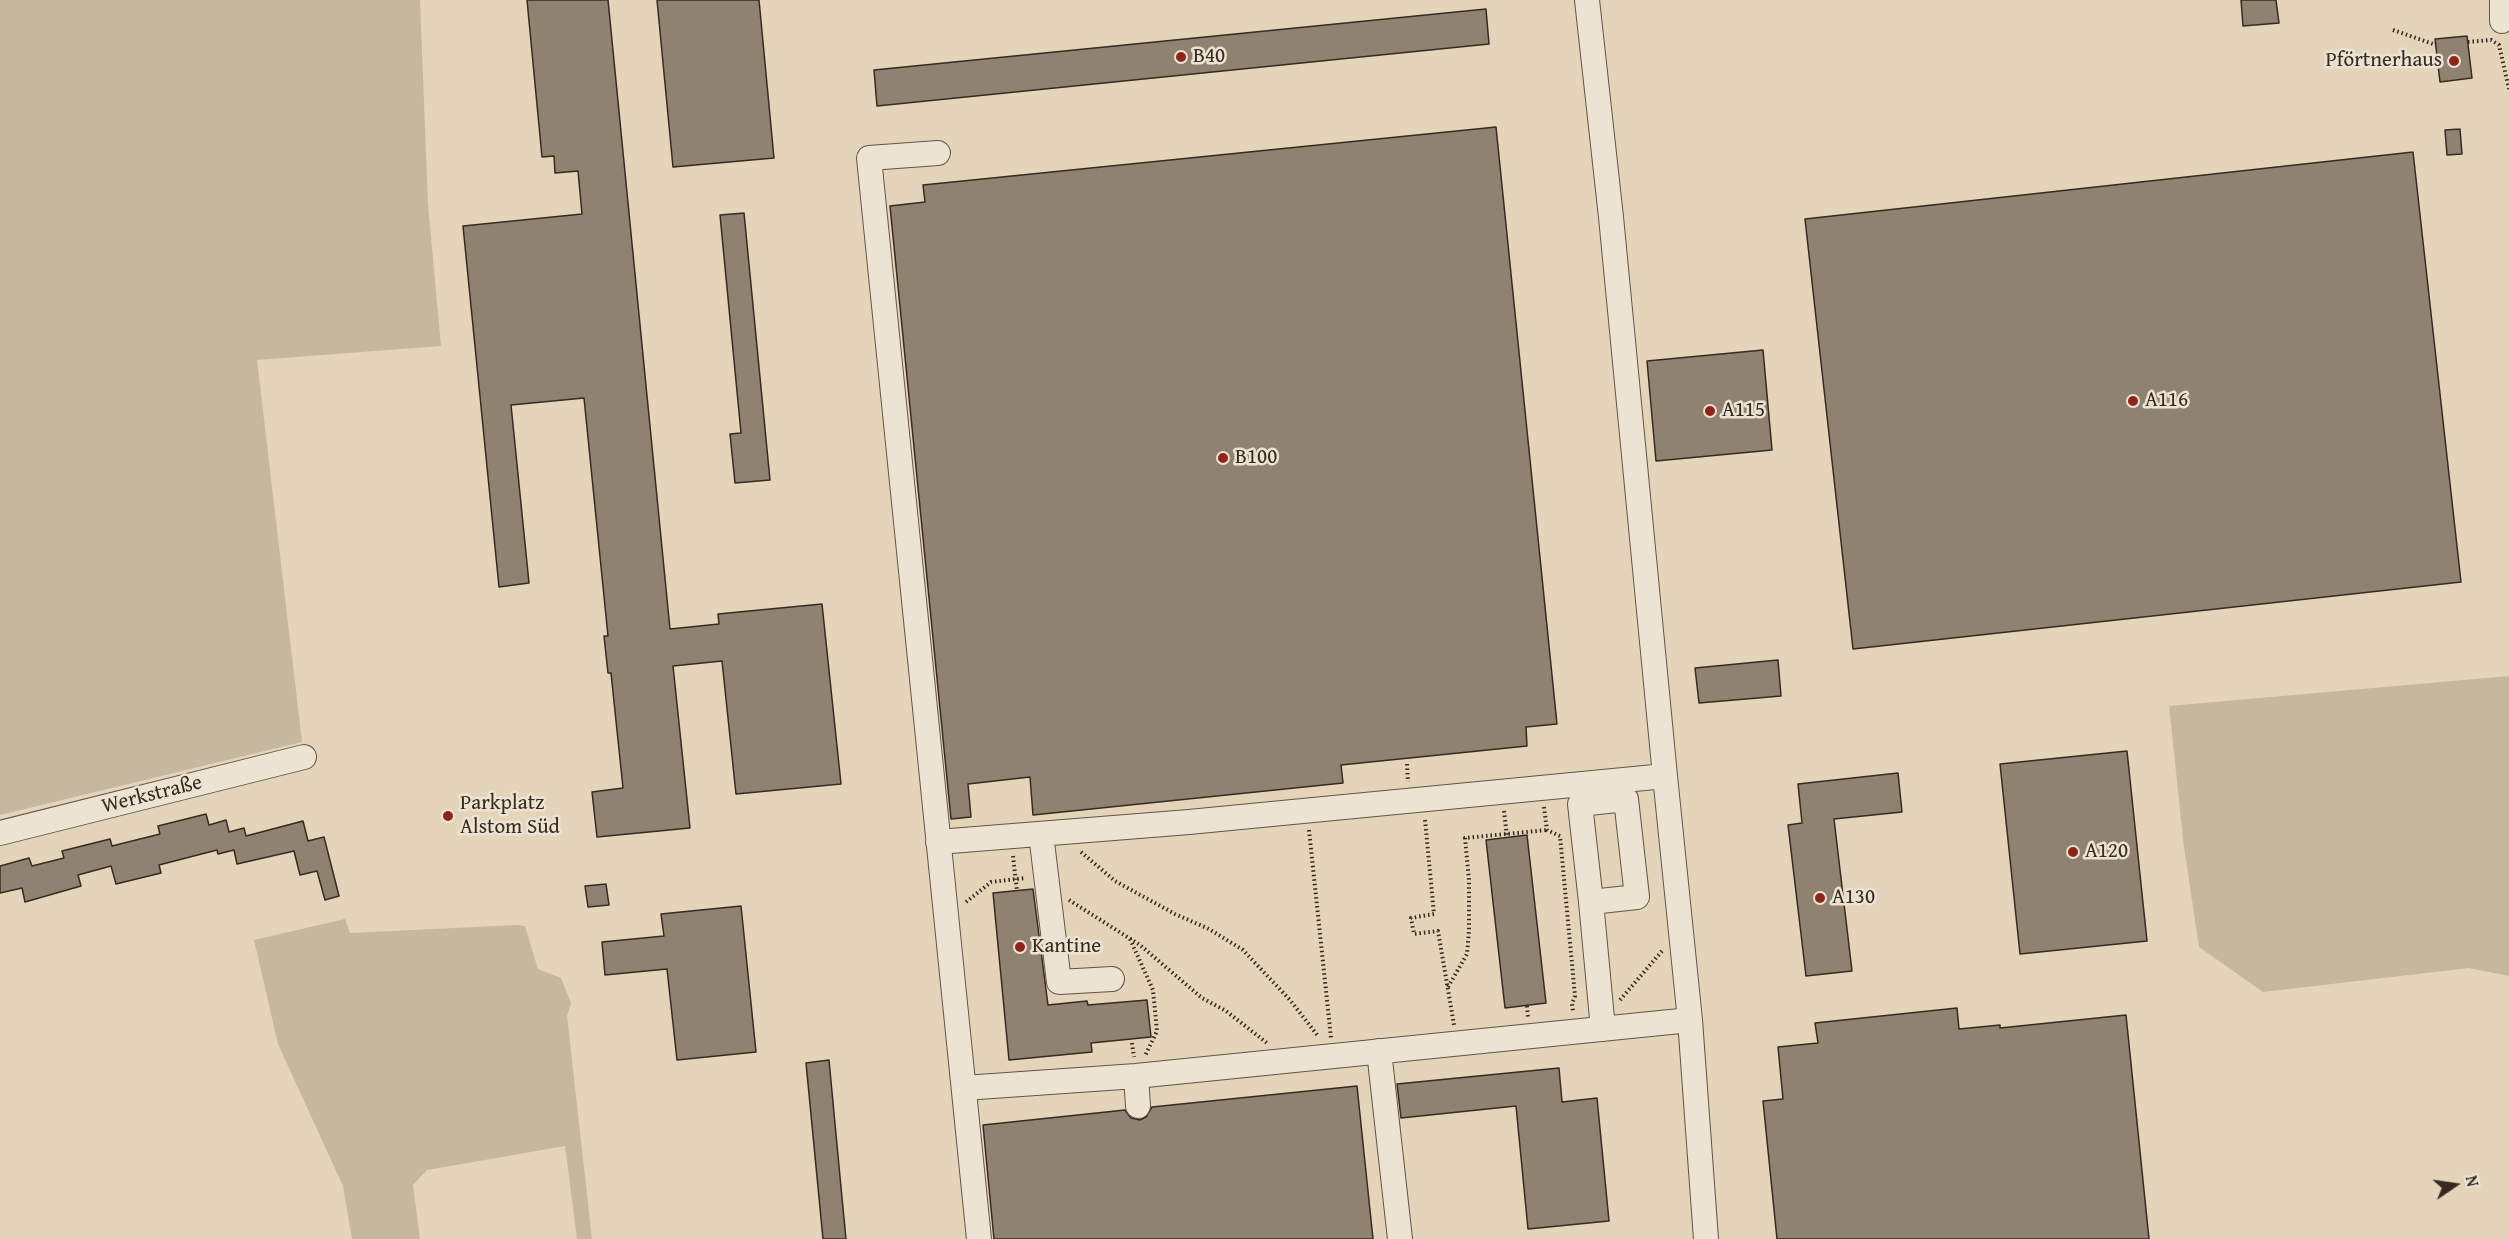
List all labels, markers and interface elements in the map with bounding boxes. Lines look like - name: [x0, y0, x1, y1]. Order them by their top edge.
- place label: B40: [1193, 44, 1225, 70]
- place label: Pförtnerhaus: [2325, 48, 2442, 74]
- marker: B40: [1174, 50, 1188, 64]
- marker: Pförtnerhaus: [2447, 54, 2461, 68]
- place label: A116: [2145, 388, 2188, 414]
- marker: A116: [2126, 394, 2140, 408]
- place label: A115: [1722, 398, 1765, 424]
- marker: A115: [1703, 404, 1717, 418]
- place label: B100: [1235, 445, 1277, 471]
- marker: B100: [1216, 451, 1230, 465]
- street label: Werkstraße: [99, 770, 205, 820]
- place label: Parkplatz Alstom Süd: [460, 791, 560, 841]
- marker: Parkplatz Alstom Süd: [441, 809, 455, 823]
- place label: A120: [2085, 839, 2128, 865]
- marker: A120: [2066, 845, 2080, 859]
- place label: A130: [1832, 885, 1875, 911]
- marker: A130: [1813, 891, 1827, 905]
- place label: Kantine: [1032, 934, 1101, 960]
- marker: Kantine: [1013, 940, 1027, 954]
- north arrow: [2425, 1155, 2485, 1215]
- text: N: [2460, 1173, 2485, 1189]

